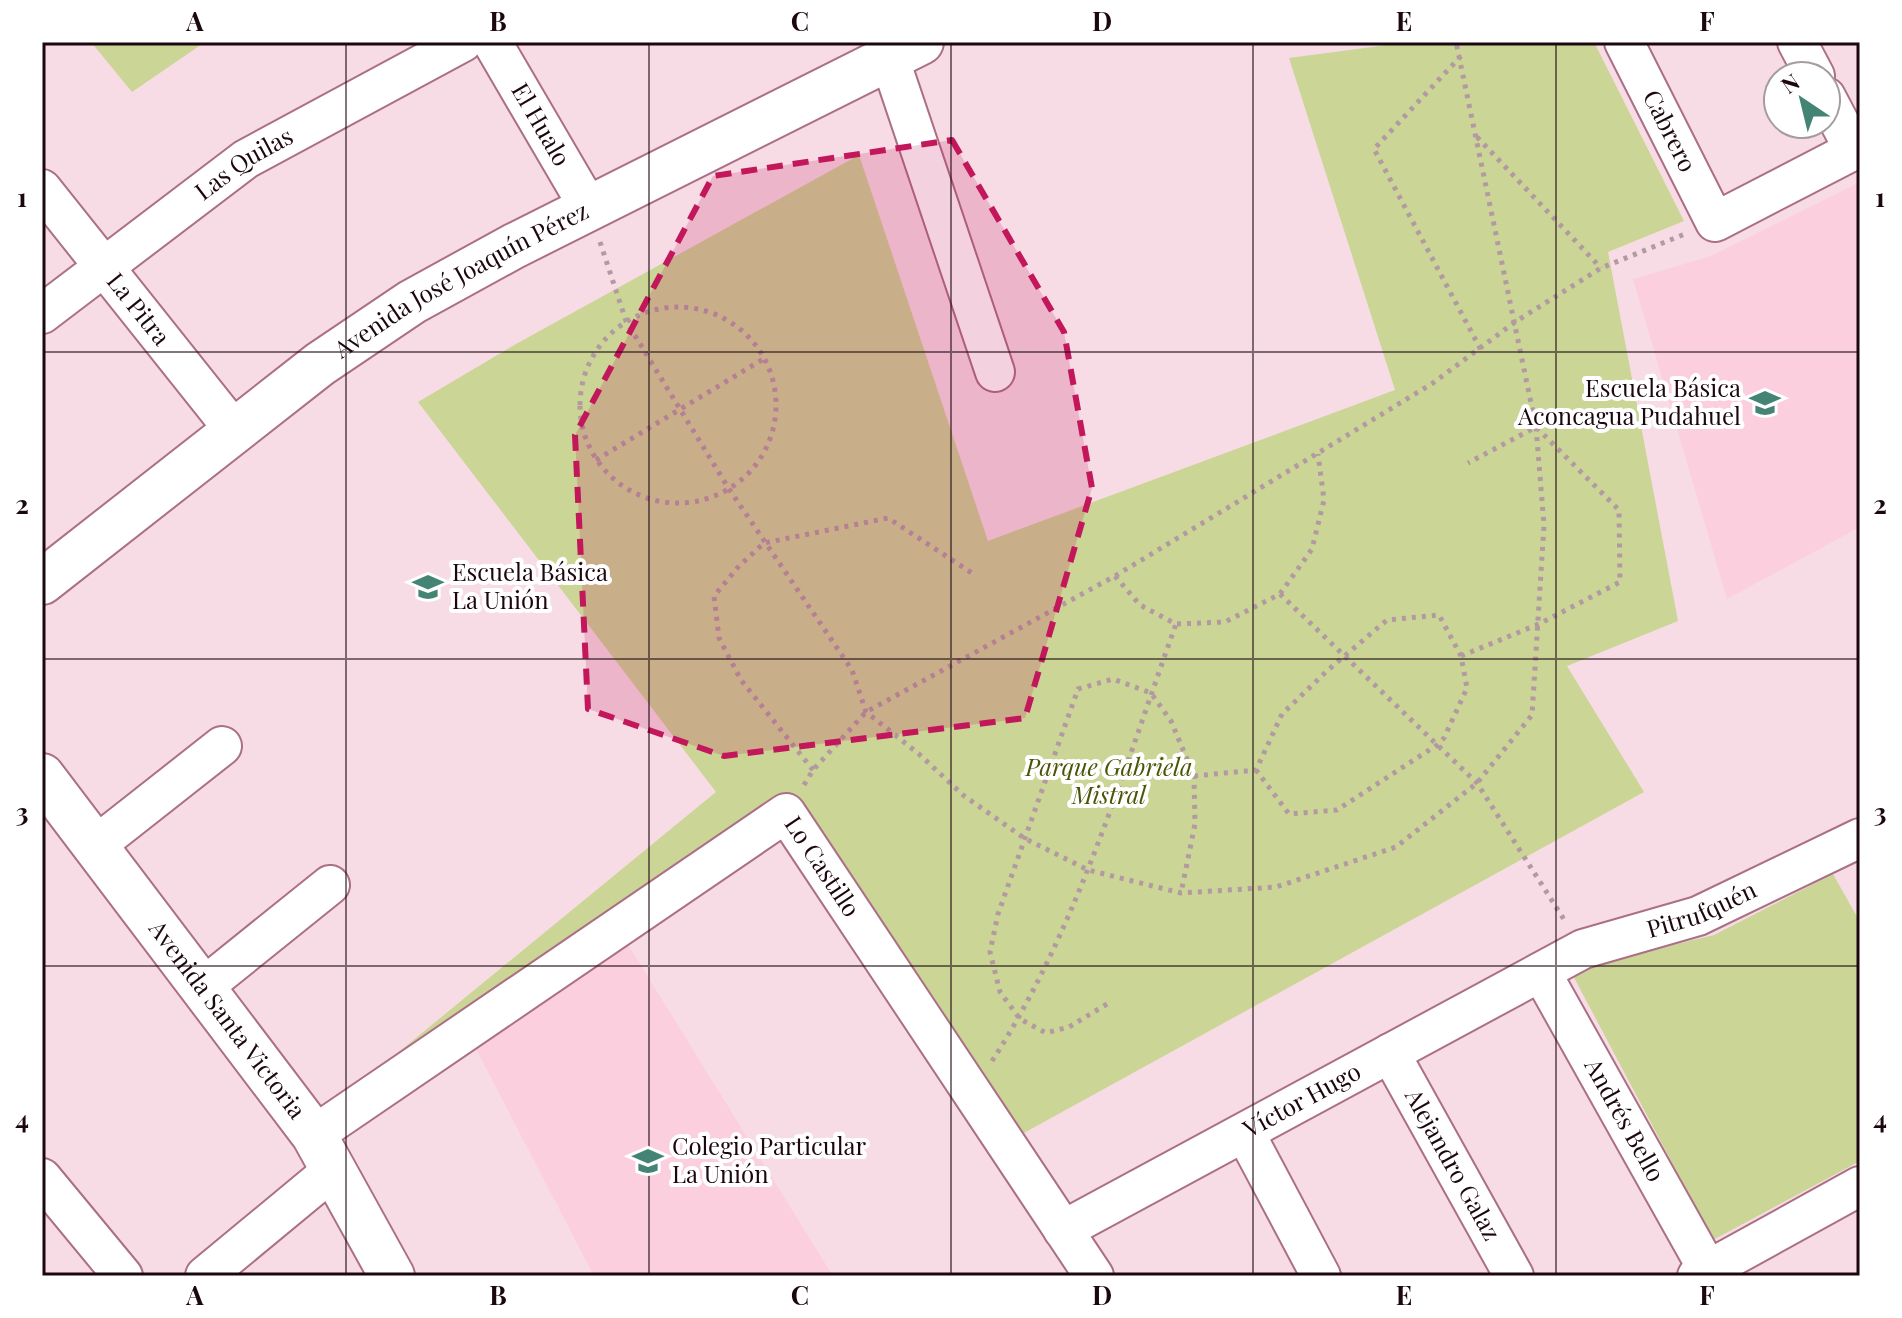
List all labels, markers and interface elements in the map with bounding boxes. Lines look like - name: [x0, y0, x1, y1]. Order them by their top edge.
- text: A: [185, 3, 204, 38]
- text: B: [489, 3, 507, 38]
- text: C: [791, 3, 809, 38]
- text: D: [1092, 3, 1112, 38]
- text: E: [1396, 3, 1412, 38]
- text: F: [1699, 3, 1715, 38]
- north arrow: [1762, 60, 1842, 140]
- text: N: [1775, 66, 1805, 100]
- street label: El Hualo: [505, 76, 579, 171]
- street label: Cabrero: [1637, 84, 1705, 177]
- street label: Las Quilas: [188, 119, 298, 206]
- text: 1: [17, 179, 27, 214]
- text: 1: [1875, 179, 1885, 214]
- street label: Avenida José Joaquín Pérez: [326, 193, 593, 365]
- street label: La Pitra: [101, 265, 178, 351]
- place label: Escuela Básica Aconcagua Pudahuel: [1517, 371, 1741, 431]
- school or university icon: Escuela Básica Aconcagua Pudahuel: [1748, 386, 1782, 420]
- text: 2: [15, 486, 29, 521]
- text: 2: [1873, 486, 1887, 521]
- place label: Escuela Básica La Unión: [452, 555, 608, 615]
- school or university icon: Escuela Básica La Unión: [411, 570, 445, 604]
- park label: Parque Gabriela Mistral: [1025, 750, 1192, 810]
- text: 3: [16, 794, 28, 829]
- text: 3: [1874, 794, 1886, 829]
- street label: Lo Castillo: [778, 809, 869, 922]
- street label: Pitrufquén: [1642, 872, 1761, 944]
- street label: Avenida Santa Victoria: [142, 912, 314, 1124]
- street label: Andrés Bello: [1578, 1051, 1673, 1187]
- street label: Víctor Hugo: [1236, 1054, 1366, 1144]
- street label: Alejandro Galaz: [1398, 1081, 1509, 1245]
- text: 4: [15, 1101, 29, 1136]
- text: 4: [1873, 1101, 1887, 1136]
- place label: Colegio Particular La Unión: [672, 1129, 866, 1189]
- school or university icon: Colegio Particular La Unión: [631, 1144, 665, 1178]
- text: A: [185, 1277, 204, 1312]
- text: B: [489, 1277, 507, 1312]
- text: C: [791, 1277, 809, 1312]
- text: D: [1092, 1277, 1112, 1312]
- text: E: [1396, 1277, 1412, 1312]
- text: F: [1699, 1277, 1715, 1312]

